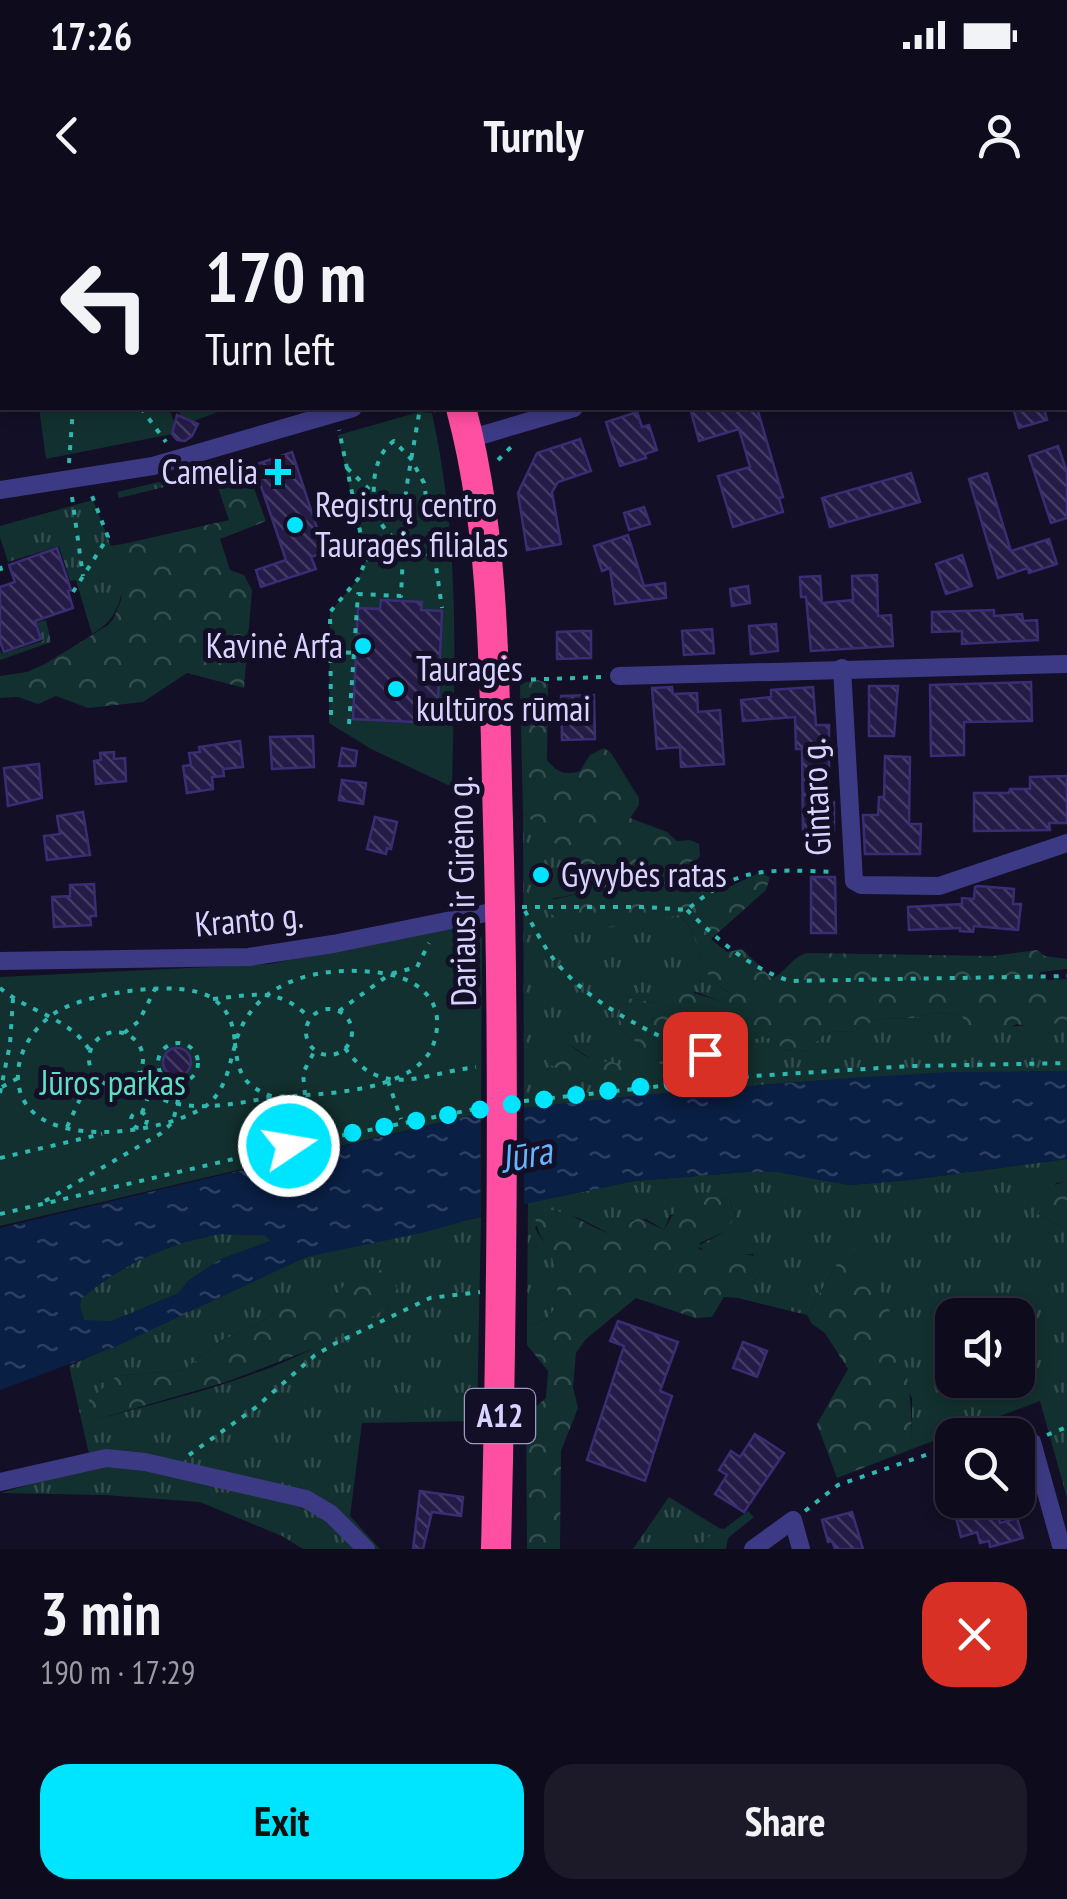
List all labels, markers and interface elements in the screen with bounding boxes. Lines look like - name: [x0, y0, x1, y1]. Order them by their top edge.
- text: 17:26: [50, 11, 132, 60]
- text: Turnly: [484, 106, 583, 164]
- icon: back: [40, 108, 95, 163]
- icon: person: [972, 108, 1027, 163]
- text: 170 m: [205, 231, 366, 321]
- icon: left: [40, 240, 170, 370]
- text: Turn left: [205, 319, 335, 377]
- place label: Camelia: [161, 448, 258, 494]
- marker: Camelia: [267, 461, 289, 483]
- place label: Registrų centro Tauragės filialas: [315, 481, 508, 567]
- marker: Registrų centro Tauragės filialas: [284, 514, 306, 536]
- place label: Kavinė Arfa: [206, 622, 343, 668]
- marker: Kavinė Arfa: [352, 635, 374, 657]
- place label: Tauragės kultūros rūmai: [416, 645, 591, 731]
- marker: Tauragės kultūros rūmai: [385, 678, 407, 700]
- street label: Gintaro g.: [789, 737, 841, 857]
- street label: Dariaus ir Girėno g.: [436, 775, 486, 1007]
- place label: Gyvybės ratas: [561, 851, 727, 897]
- marker: Gyvybės ratas: [530, 864, 552, 886]
- street label: Kranto g.: [193, 891, 305, 947]
- pin: [663, 1012, 748, 1097]
- icon: arrive: [678, 1027, 733, 1082]
- park label: Jūros parkas: [39, 1059, 186, 1105]
- position arrow: [237, 1094, 341, 1198]
- water label: Jūra: [495, 1124, 557, 1183]
- map controls: [935, 1298, 1035, 1518]
- button: sound: [935, 1298, 1035, 1398]
- road number: A12: [465, 1389, 535, 1443]
- button: search: [935, 1418, 1035, 1518]
- text: 3 min: [40, 1574, 161, 1652]
- button: close: [922, 1582, 1027, 1687]
- text: 190 m · 17:29: [40, 1651, 195, 1693]
- button: Exit: [40, 1764, 524, 1879]
- button: Share: [544, 1764, 1027, 1879]

